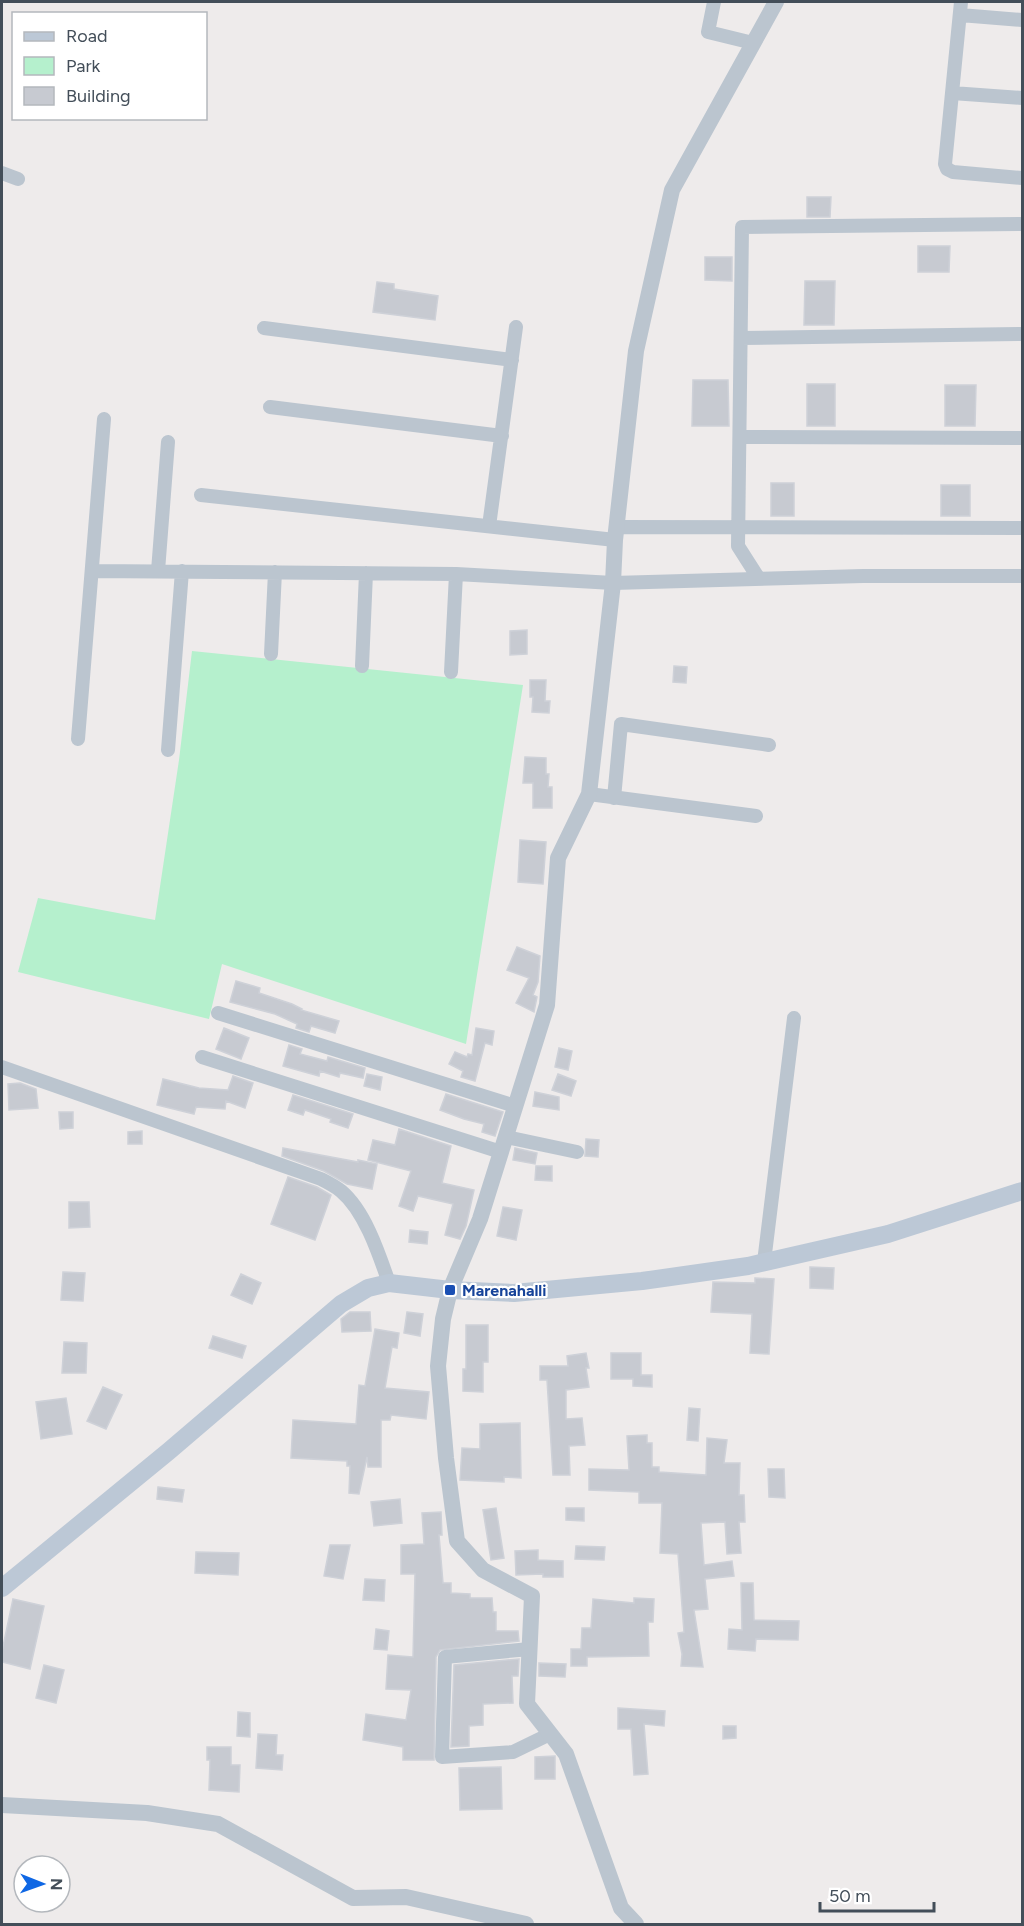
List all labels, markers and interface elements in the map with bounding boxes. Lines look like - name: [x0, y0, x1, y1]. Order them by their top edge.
- legend: [12, 12, 207, 120]
- text: Road: [66, 25, 107, 47]
- text: Park: [66, 55, 101, 77]
- text: Building: [66, 85, 131, 107]
- place label: Marenahalli: [462, 1281, 547, 1300]
- marker: Marenahalli: [443, 1283, 457, 1297]
- north arrow: [12, 1854, 72, 1914]
- scale bar: [820, 1875, 934, 1913]
- text: N: [47, 1878, 66, 1891]
- text: 50 m: [829, 1885, 871, 1907]

